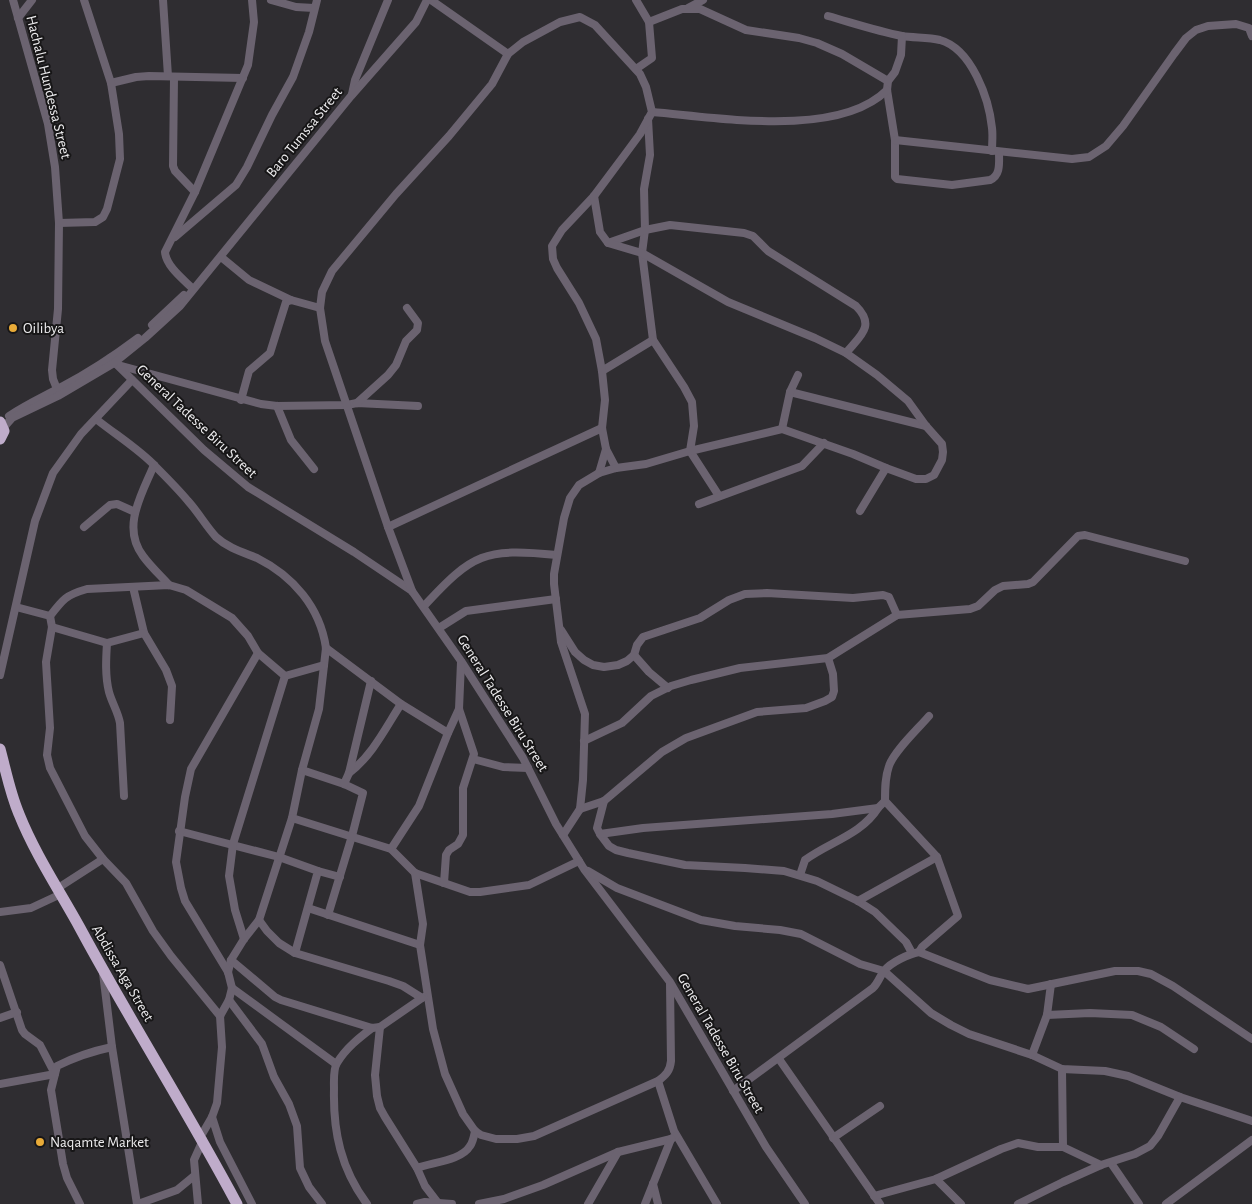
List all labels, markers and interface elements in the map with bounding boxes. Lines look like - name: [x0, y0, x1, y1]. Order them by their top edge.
- street label: Hachalu Hundessa Street: [23, 14, 74, 160]
- street label: Baro Tumssa Street: [264, 84, 345, 180]
- place label: Oilibya: [23, 321, 64, 336]
- marker: Oilibya: [7, 322, 19, 334]
- street label: General Tadesse Biru Street: [134, 362, 260, 481]
- street label: General Tadesse Biru Street: [454, 632, 551, 775]
- street label: Abdissa Aga Street: [89, 922, 156, 1024]
- street label: General Tadesse Biru Street: [674, 971, 767, 1116]
- place label: Naqamte Market: [50, 1135, 149, 1150]
- marker: Naqamte Market: [34, 1136, 46, 1148]

